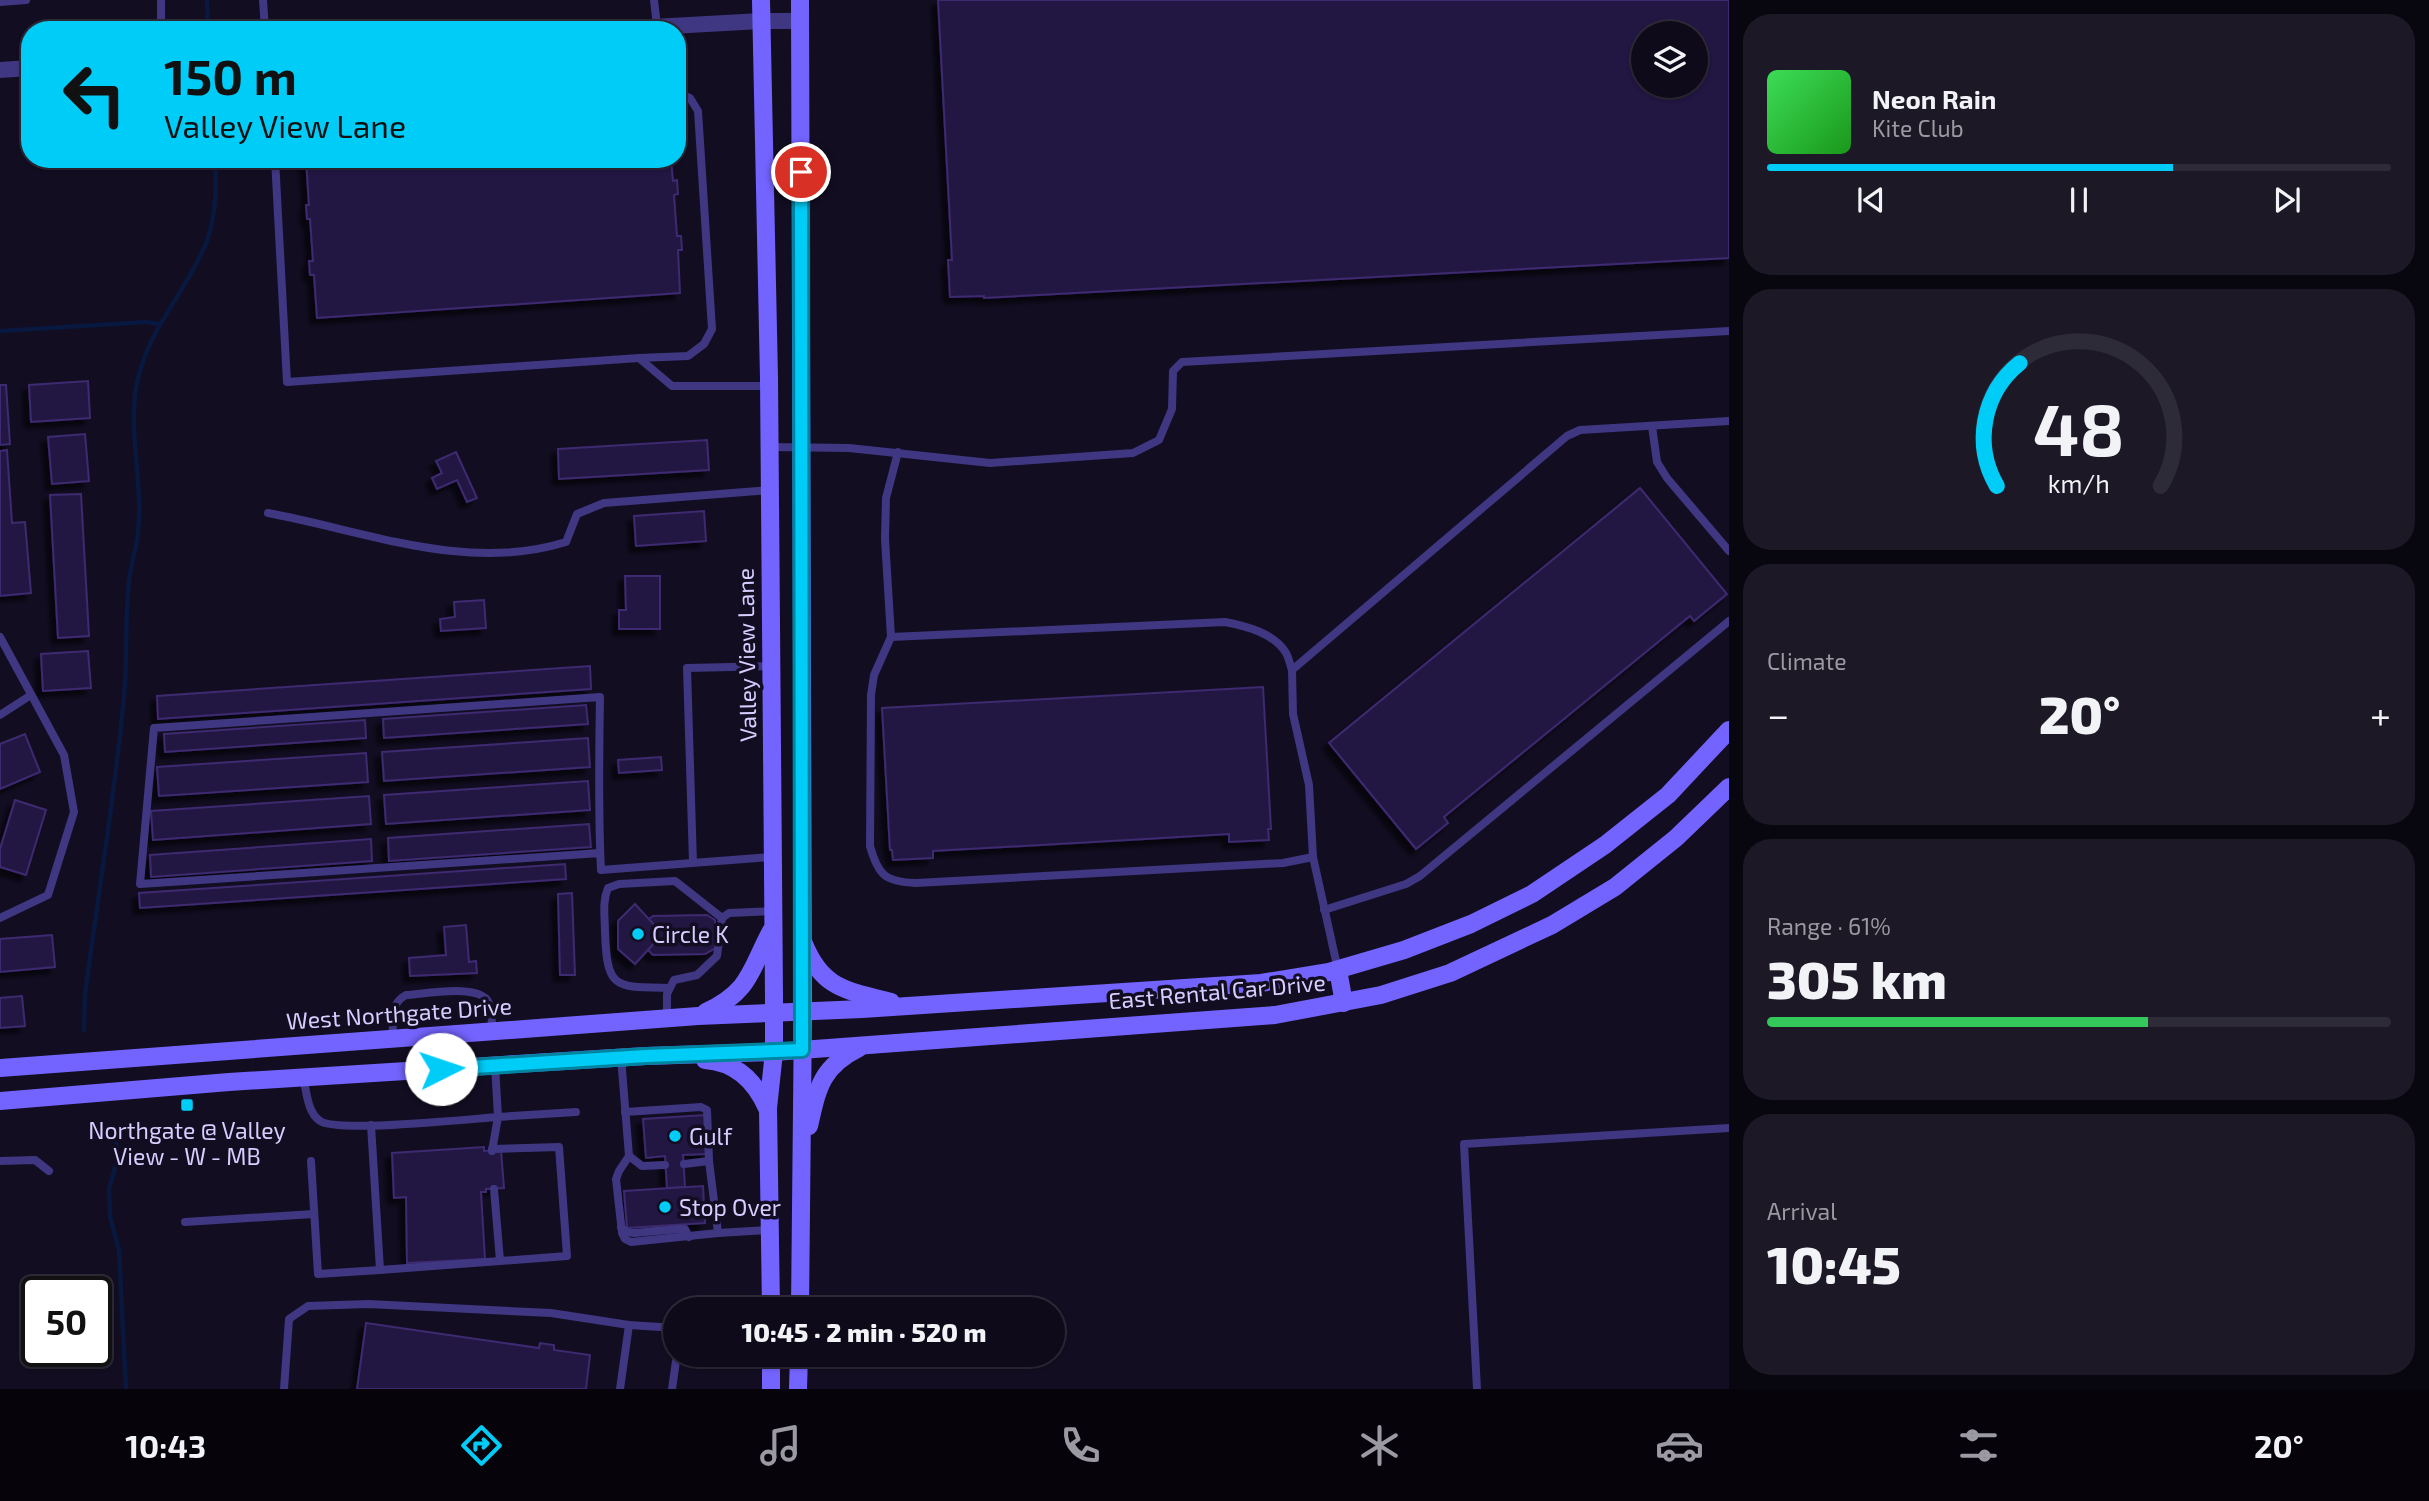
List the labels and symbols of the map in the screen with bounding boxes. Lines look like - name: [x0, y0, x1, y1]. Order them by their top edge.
- pin: [771, 142, 831, 202]
- street label: Valley View Lane: [730, 568, 762, 742]
- place label: Circle K: [652, 920, 729, 948]
- marker: Circle K: [630, 926, 646, 942]
- street label: East Rental Car Drive: [1107, 968, 1327, 1014]
- street label: West Northgate Drive: [285, 991, 513, 1035]
- position arrow: [404, 1032, 478, 1106]
- marker: Northgate @ Valley View - W - MB: [179, 1097, 195, 1113]
- place label: Northgate @ Valley View - W - MB: [88, 1116, 286, 1170]
- place label: Gulf: [689, 1122, 733, 1150]
- marker: Gulf: [667, 1128, 683, 1144]
- place label: Stop Over: [679, 1193, 781, 1221]
- marker: Stop Over: [657, 1199, 673, 1215]
- speed limit sign: 50: [21, 1276, 112, 1367]

